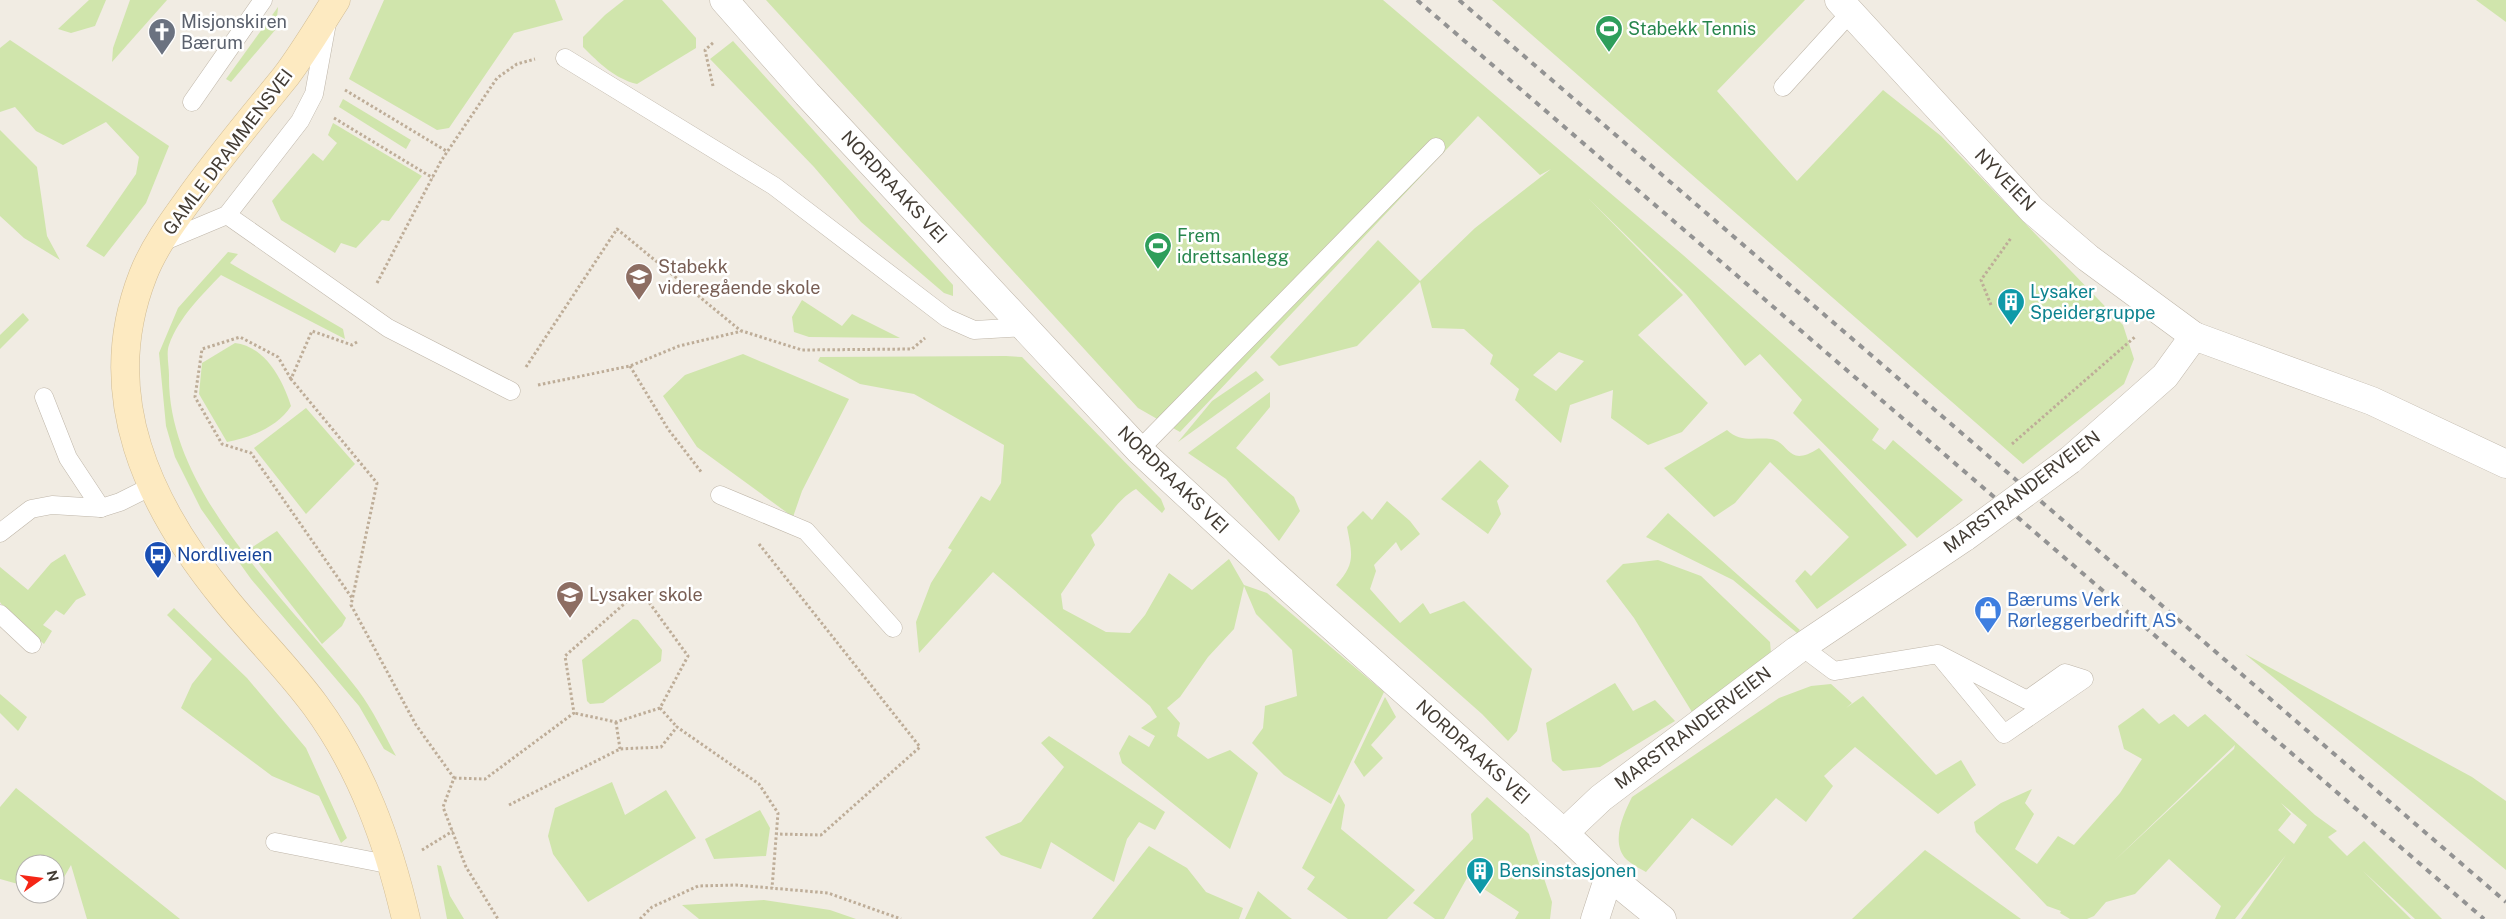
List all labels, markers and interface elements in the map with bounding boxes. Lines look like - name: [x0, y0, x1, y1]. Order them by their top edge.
- place label: Misjonskiren Bærum: [181, 11, 287, 53]
- sports icon: Stabekk Tennis: [1594, 14, 1624, 53]
- church icon: Misjonskiren Bærum: [147, 17, 177, 56]
- place label: Stabekk Tennis: [1628, 18, 1756, 39]
- street label: GAMLE DRAMMENSVEI: [158, 65, 297, 239]
- street label: NORDRAAKS VEI: [837, 126, 952, 247]
- street label: NYVEIEN: [1971, 144, 2040, 215]
- place label: Frem idrettsanlegg: [1177, 225, 1289, 267]
- sports icon: Frem idrettsanlegg: [1143, 231, 1173, 270]
- place label: Stabekk videregående skole: [658, 256, 820, 298]
- school or university icon: Stabekk videregående skole: [624, 262, 654, 301]
- place label: Lysaker Speidergruppe: [2030, 281, 2156, 323]
- building icon: Lysaker Speidergruppe: [1996, 287, 2026, 326]
- street label: NORDRAAKS VEI: [1114, 422, 1233, 538]
- street label: MARSTRANDERVEIEN: [1939, 426, 2104, 557]
- bus stop icon: Nordliveien: [143, 540, 173, 579]
- place label: Nordliveien: [177, 544, 272, 565]
- school or university icon: Lysaker skole: [555, 580, 585, 619]
- place label: Lysaker skole: [589, 584, 703, 605]
- place label: Bærums Verk Rørleggerbedrift AS: [2007, 589, 2177, 631]
- shop icon: Bærums Verk Rørleggerbedrift AS: [1973, 595, 2003, 634]
- street label: MARSTRANDERVEIEN: [1610, 662, 1775, 793]
- street label: NORDRAAKS VEI: [1412, 695, 1534, 808]
- north arrow: [15, 854, 65, 904]
- building icon: Bensinstasjonen: [1465, 856, 1495, 895]
- place label: Bensinstasjonen: [1499, 860, 1636, 881]
- text: N: [44, 869, 62, 883]

